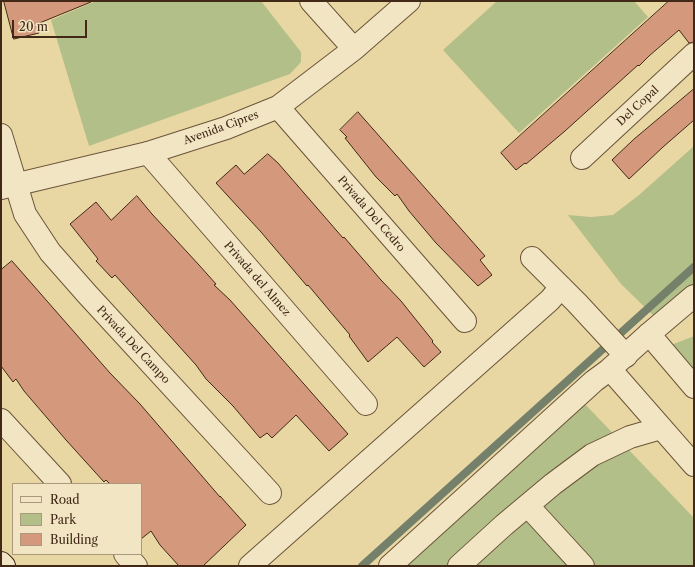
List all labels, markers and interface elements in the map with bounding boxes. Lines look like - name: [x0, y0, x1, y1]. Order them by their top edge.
- scale bar: [14, 12, 89, 38]
- text: 20 m: [19, 19, 48, 34]
- street label: Del Copal: [614, 83, 662, 129]
- street label: Avenida Cipres: [182, 108, 260, 148]
- street label: Privada Del Cedro: [335, 173, 407, 255]
- street label: Privada del Almez: [221, 239, 293, 319]
- street label: Privada Del Campo: [94, 303, 172, 387]
- legend: [12, 483, 142, 555]
- text: Road: [50, 492, 80, 507]
- text: Park: [50, 512, 76, 527]
- text: Building: [50, 532, 98, 547]

